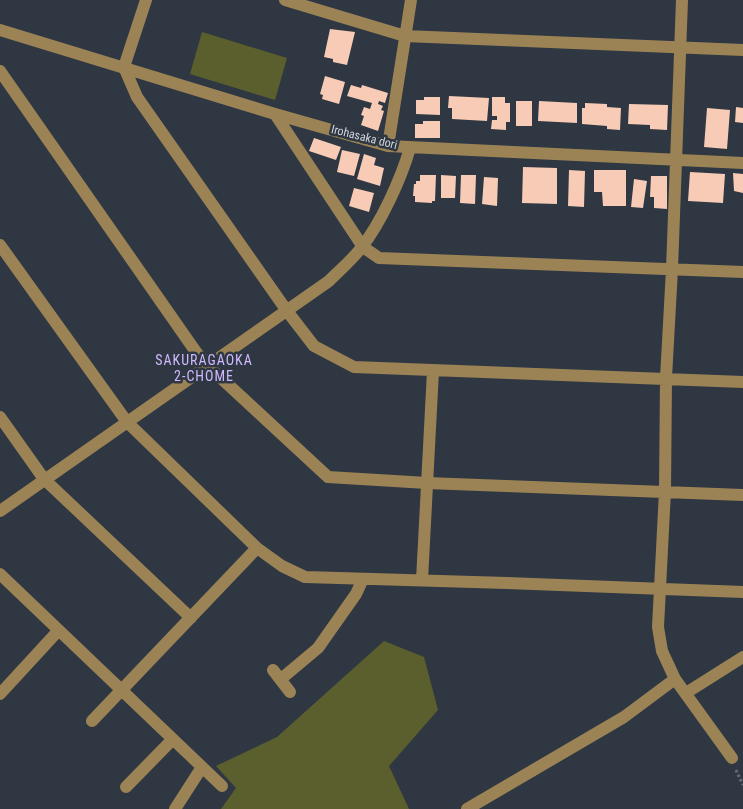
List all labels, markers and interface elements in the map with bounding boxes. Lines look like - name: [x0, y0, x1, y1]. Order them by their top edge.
- street label: Irohasaka dori: [329, 123, 399, 153]
- district label: SAKURAGAOKA 2-CHOME: [154, 353, 254, 386]

